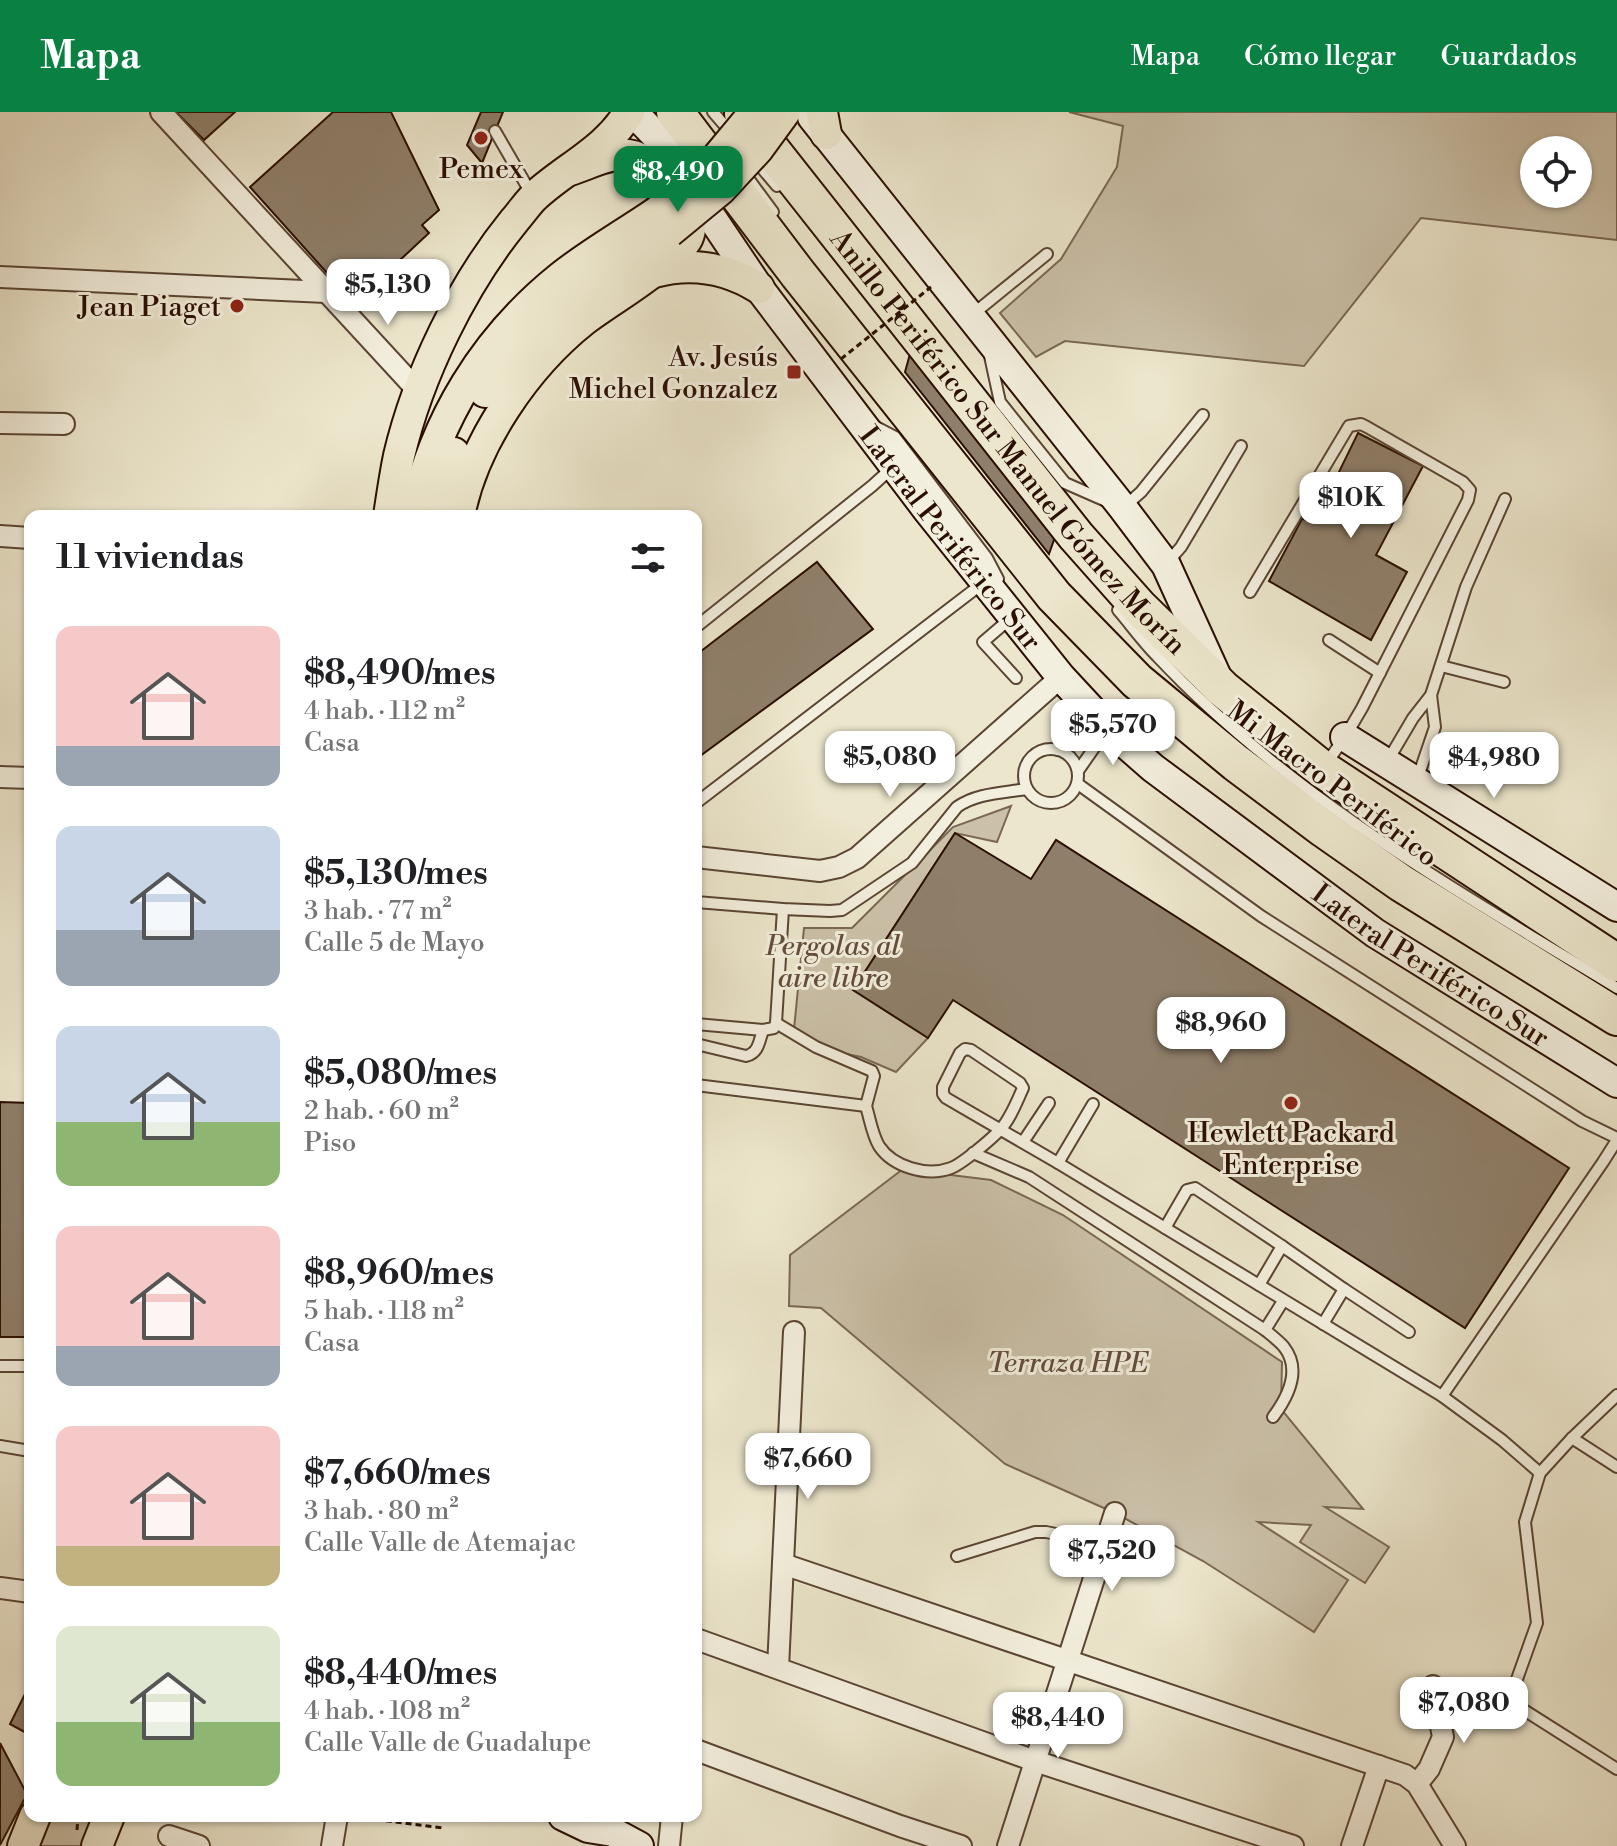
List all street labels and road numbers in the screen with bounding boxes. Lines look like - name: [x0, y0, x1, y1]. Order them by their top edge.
- street label: Anillo Periférico Sur Manuel Gómez Morín: [821, 222, 1193, 663]
- street label: Lateral Periférico Sur: [851, 420, 1049, 658]
- street label: Mi Macro Periférico: [1220, 693, 1444, 875]
- street label: Lateral Periférico Sur: [1305, 876, 1555, 1056]

